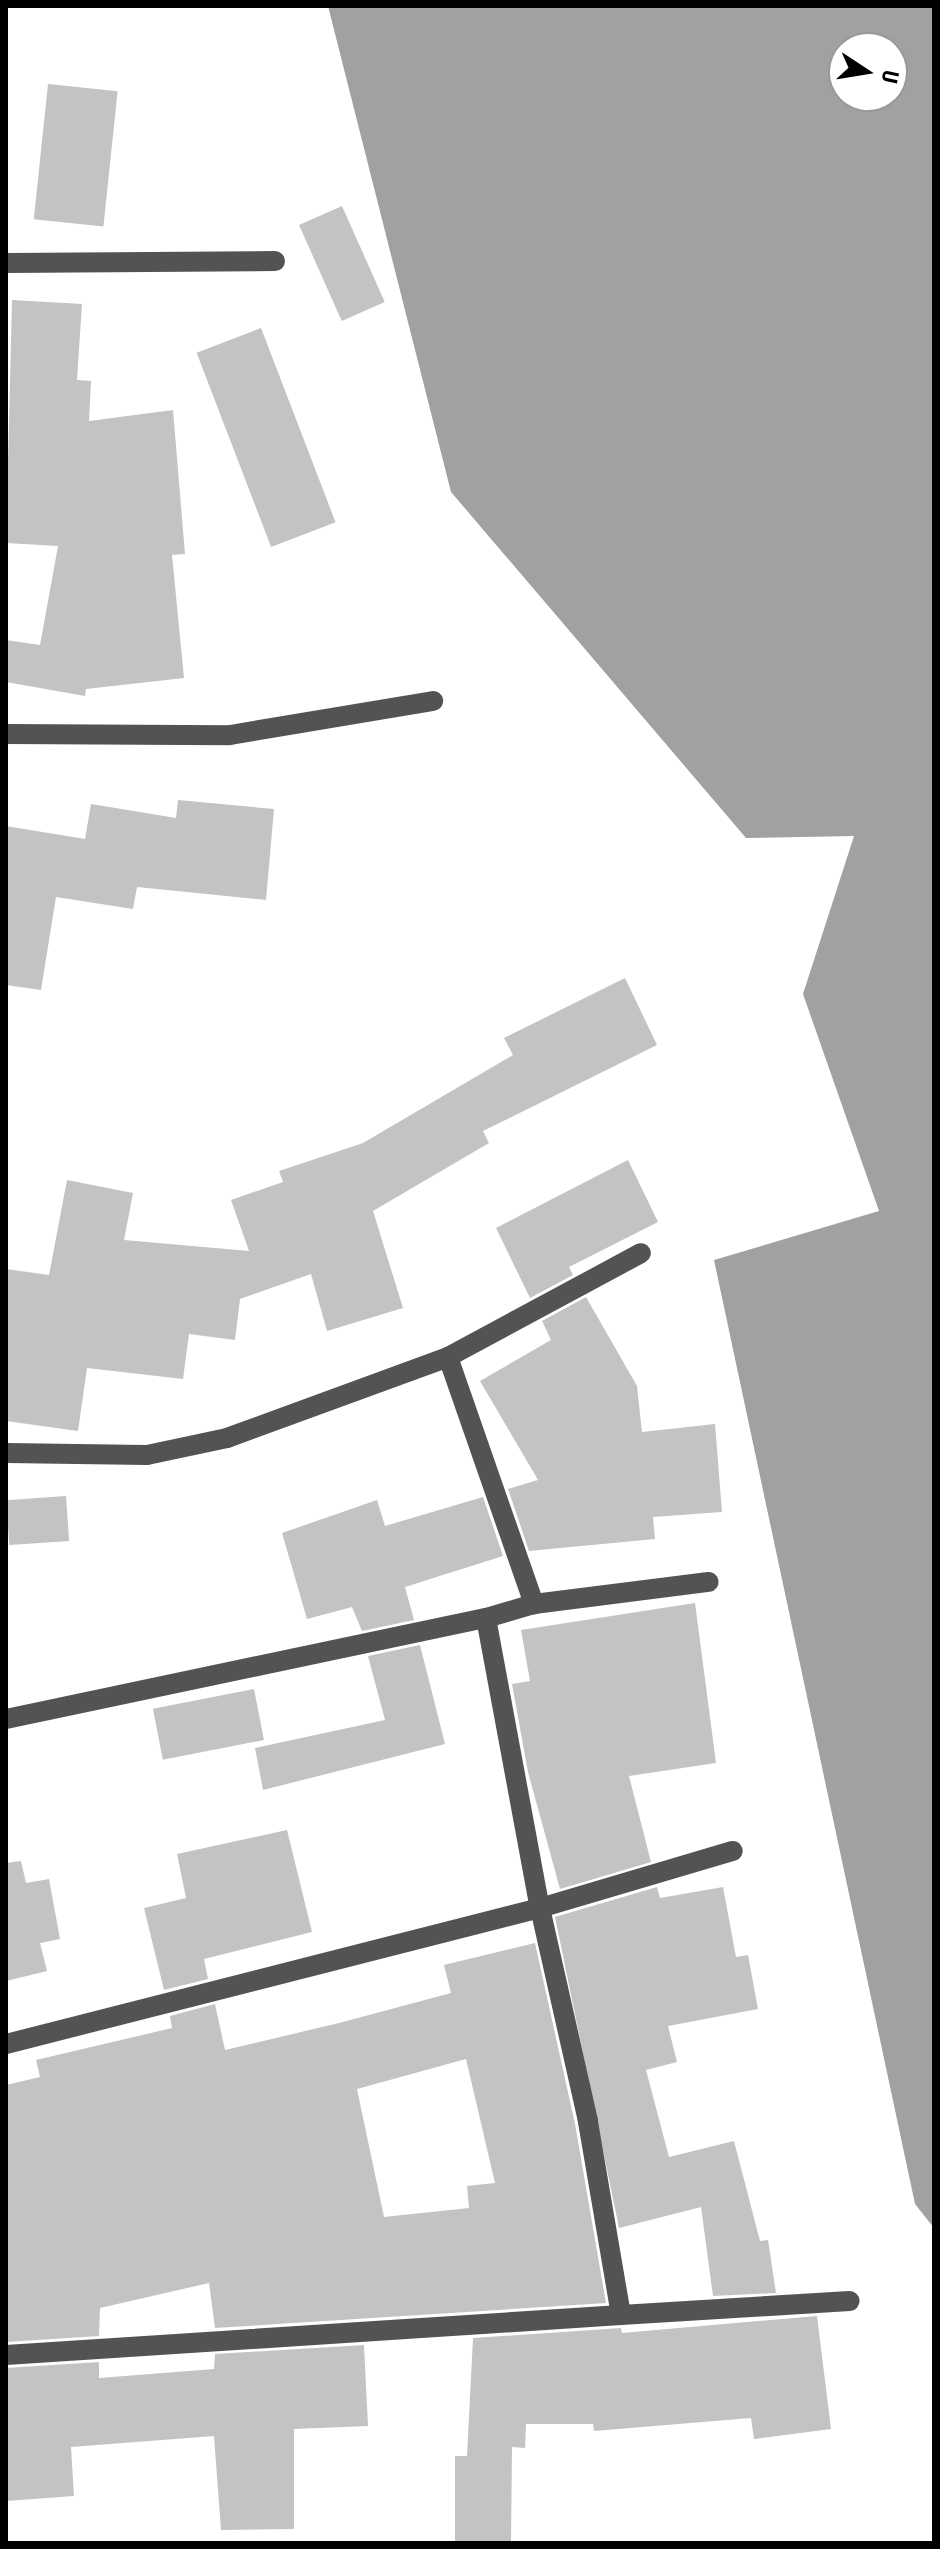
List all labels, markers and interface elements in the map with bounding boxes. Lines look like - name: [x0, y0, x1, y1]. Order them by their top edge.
- north arrow: [828, 32, 908, 112]
- text: U: [876, 68, 904, 85]

